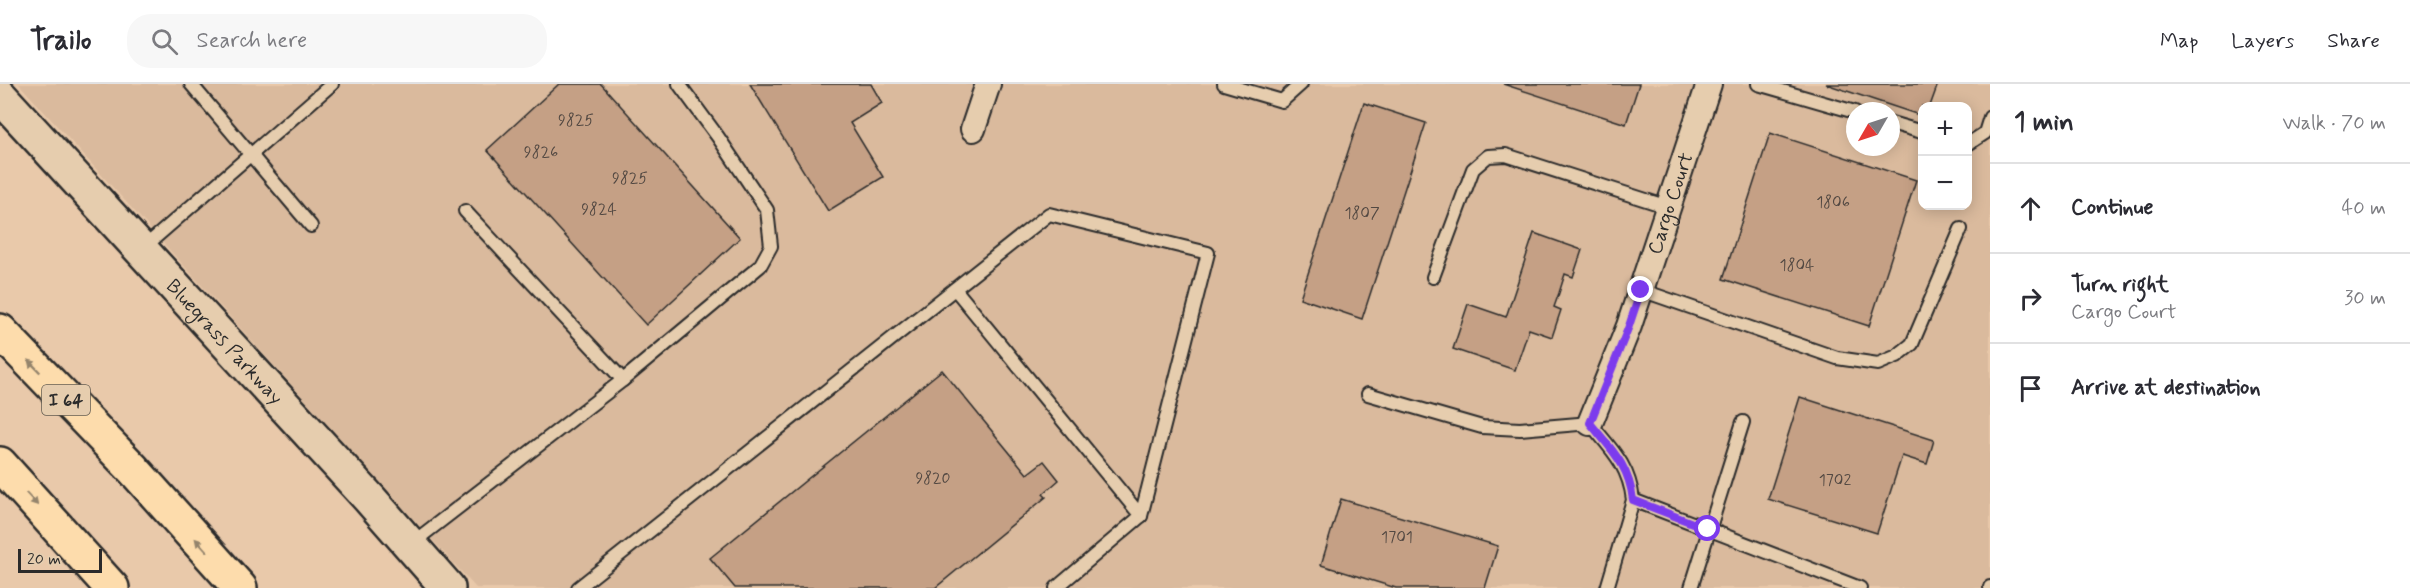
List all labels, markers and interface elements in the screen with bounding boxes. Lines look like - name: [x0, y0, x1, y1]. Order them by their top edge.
- search box: [127, 14, 547, 68]
- text: Trailo: [30, 23, 91, 60]
- icon: search: [148, 25, 181, 58]
- text: Search here: [196, 27, 307, 55]
- text: Map: [2160, 27, 2198, 55]
- text: Layers: [2231, 27, 2294, 55]
- text: Share: [2327, 27, 2380, 55]
- north arrow: [1846, 102, 1900, 156]
- map controls: [1918, 102, 1972, 210]
- button: +: [1918, 102, 1972, 156]
- text: 1 min: [2014, 106, 2074, 140]
- house number: 9825: [558, 110, 594, 131]
- text: Walk · 70 m: [2283, 110, 2386, 137]
- house number: 9826: [524, 142, 558, 163]
- street label: Cargo Court: [1642, 149, 1700, 258]
- button: −: [1918, 156, 1972, 210]
- house number: 9825: [612, 168, 648, 189]
- house number: 1806: [1816, 192, 1850, 213]
- icon: ahead: [2014, 192, 2047, 225]
- text: Continue: [2071, 194, 2153, 222]
- text: 40 m: [2342, 195, 2386, 222]
- house number: 9824: [581, 199, 617, 220]
- house number: 1807: [1344, 203, 1380, 224]
- house number: 1804: [1780, 255, 1814, 276]
- text: Turn right: [2071, 271, 2169, 299]
- street label: Bluegrass Parkway: [159, 274, 289, 411]
- route end: [1627, 276, 1653, 302]
- icon: right: [2014, 282, 2047, 315]
- text: 30 m: [2344, 285, 2386, 312]
- text: Cargo Court: [2071, 299, 2177, 326]
- one-way arrow: [27, 359, 41, 374]
- icon: arrive: [2014, 372, 2047, 405]
- text: Arrive at destination: [2071, 374, 2261, 402]
- road number: I 64: [42, 385, 90, 415]
- house number: 9820: [915, 468, 951, 489]
- house number: 1702: [1819, 470, 1851, 491]
- one-way arrow: [25, 491, 38, 506]
- route start: [1694, 515, 1720, 541]
- house number: 1701: [1381, 527, 1413, 548]
- one-way arrow: [194, 537, 208, 552]
- scale bar: [18, 546, 102, 574]
- text: 20 m: [27, 549, 61, 570]

